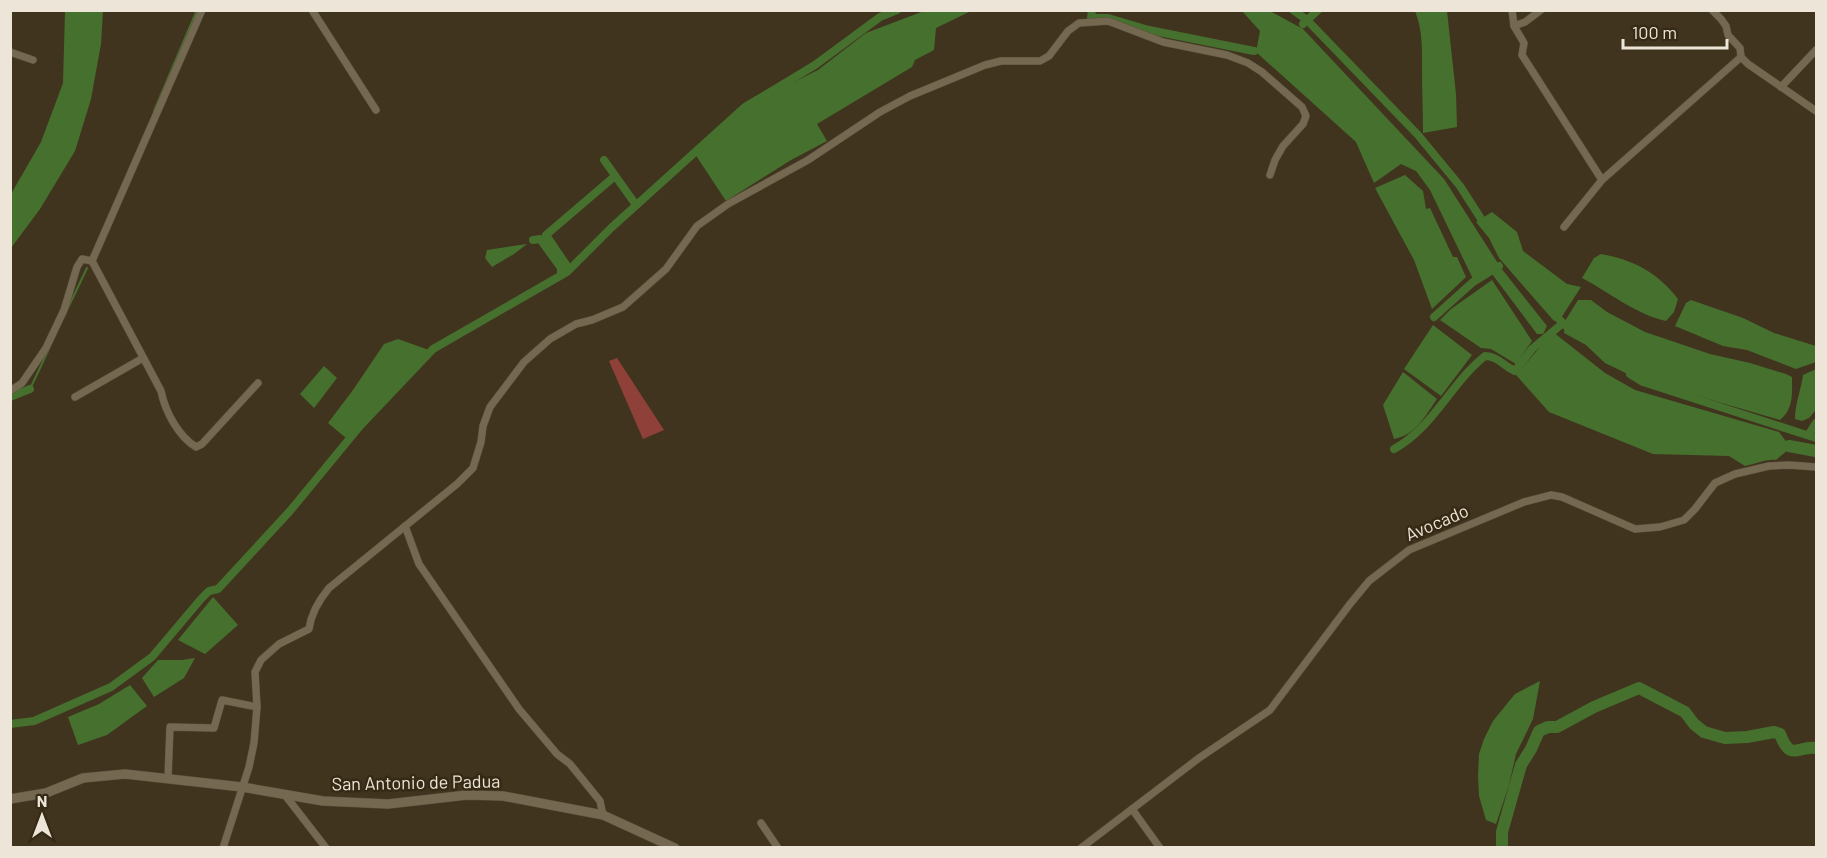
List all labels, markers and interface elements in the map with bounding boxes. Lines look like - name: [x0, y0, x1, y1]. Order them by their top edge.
- scale bar: [1623, 12, 1726, 50]
- text: 100 m: [1632, 21, 1677, 43]
- street label: Avocado: [1402, 499, 1472, 545]
- street label: San Antonio de Padua: [331, 770, 501, 794]
- north arrow: [12, 786, 72, 846]
- text: N: [37, 791, 47, 810]

